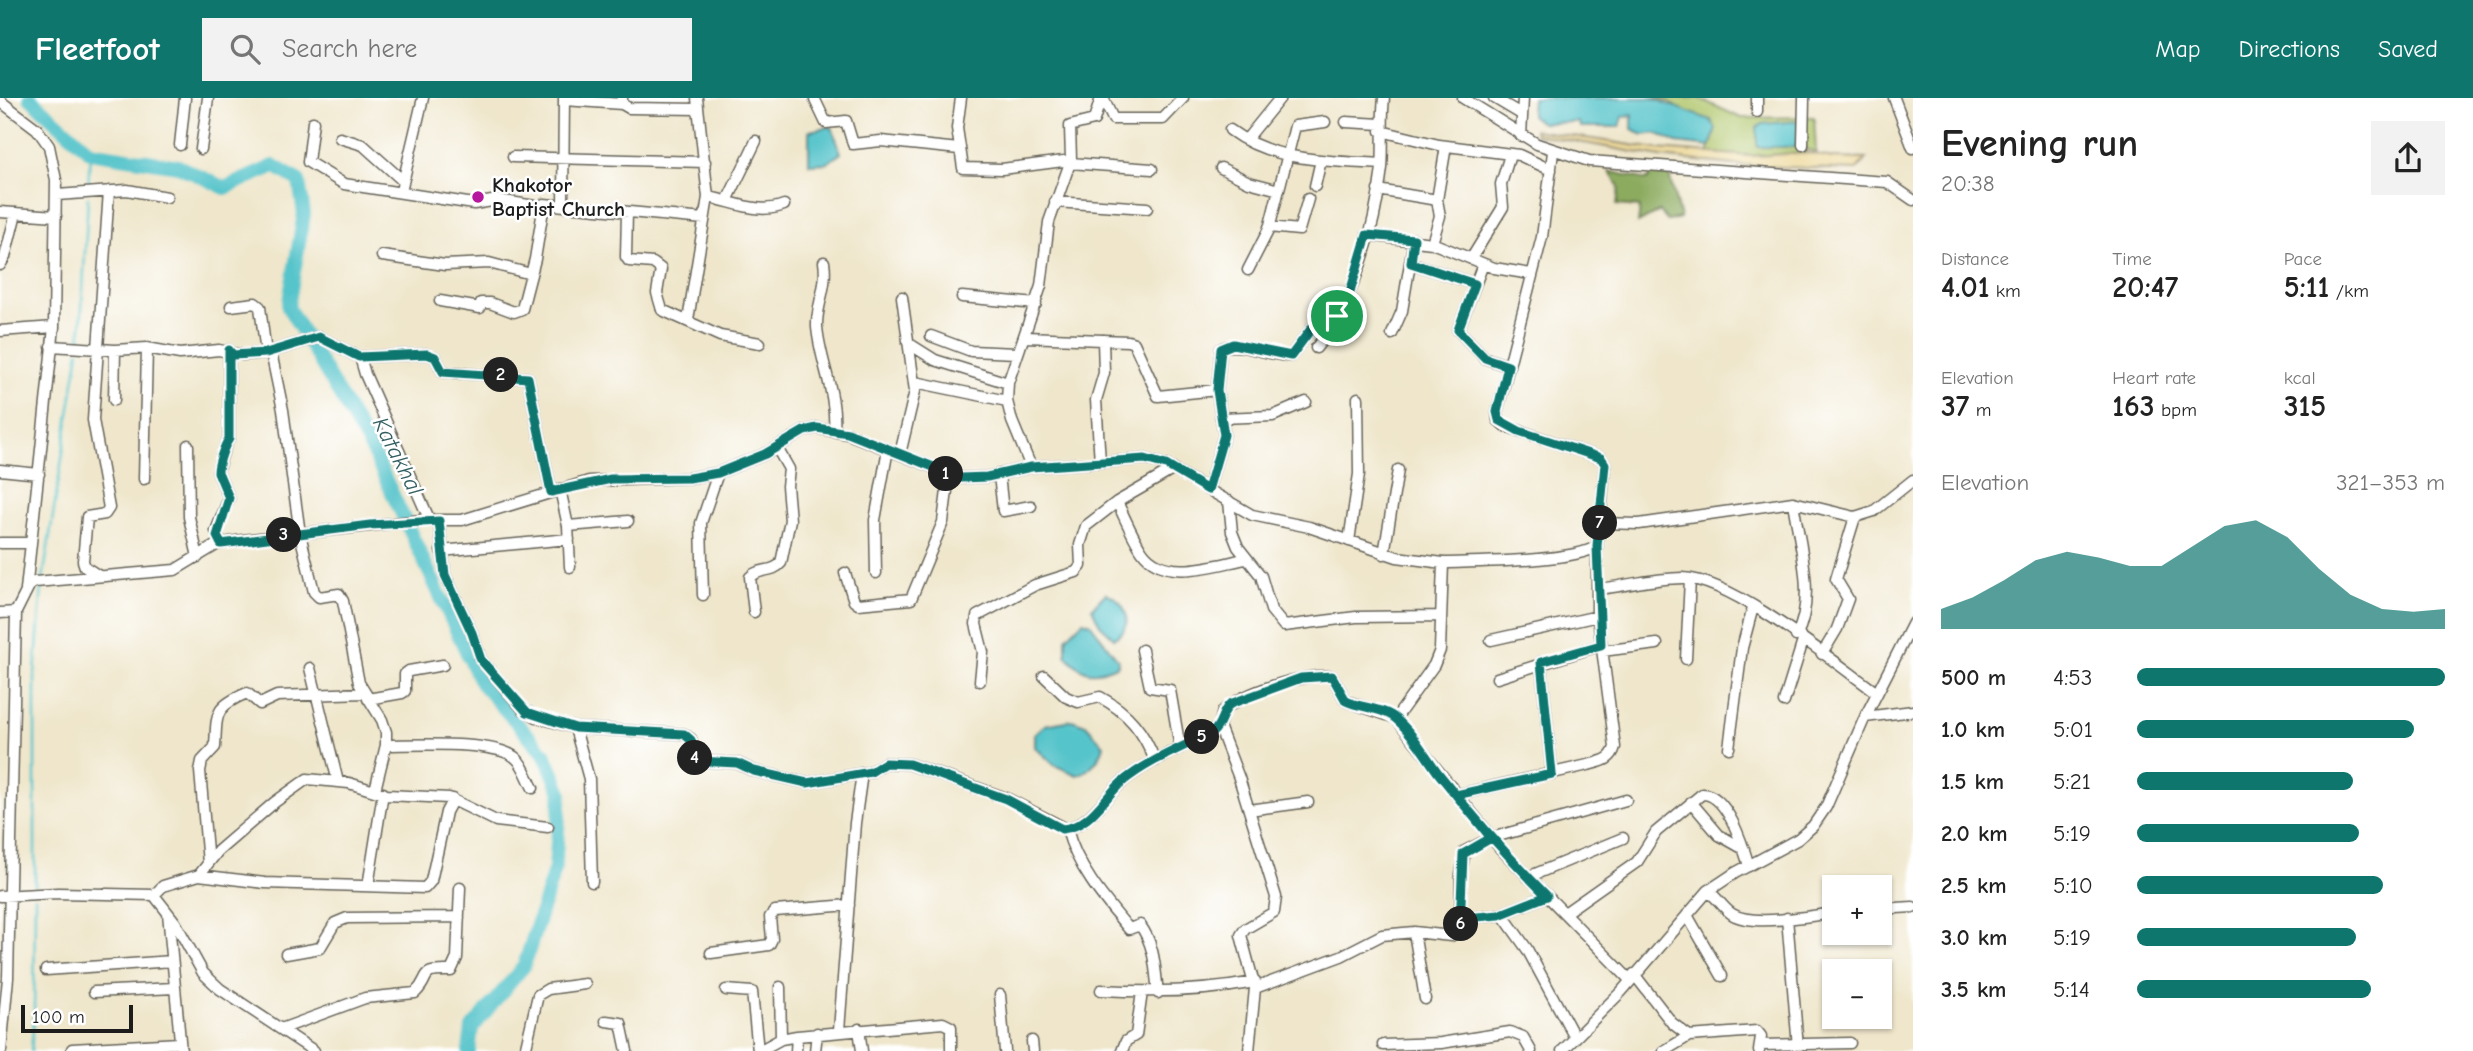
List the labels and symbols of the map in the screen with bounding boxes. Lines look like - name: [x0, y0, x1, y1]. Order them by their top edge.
- place label: Khakotor Baptist Church: [492, 173, 625, 221]
- marker: Khakotor Baptist Church: [470, 189, 486, 205]
- pin: [1307, 286, 1367, 346]
- pin: 2: [484, 358, 518, 392]
- water label: Katakhal: [367, 413, 429, 500]
- pin: 1: [928, 456, 964, 492]
- pin: 7: [1582, 506, 1618, 540]
- pin: 3: [266, 518, 302, 552]
- pin: 5: [1184, 720, 1220, 754]
- pin: 4: [678, 740, 712, 776]
- pin: 6: [1444, 906, 1478, 942]
- scale bar: [21, 1002, 133, 1034]

